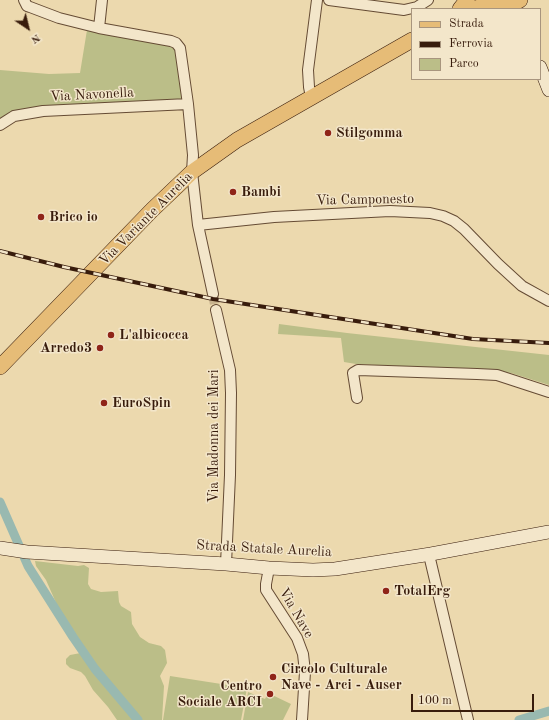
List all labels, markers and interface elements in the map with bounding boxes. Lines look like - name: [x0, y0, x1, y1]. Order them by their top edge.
- north arrow: [8, 8, 48, 48]
- legend: [411, 8, 541, 80]
- text: Strada: [449, 18, 484, 30]
- text: N: [29, 31, 42, 45]
- text: Ferrovia: [449, 38, 493, 50]
- text: Parco: [449, 58, 479, 70]
- street label: Via Navonella: [50, 84, 134, 106]
- place label: Stilgomma: [336, 125, 403, 141]
- marker: Stilgomma: [323, 128, 333, 138]
- street label: Via Variante Aurelia: [96, 169, 196, 269]
- place label: Bambi: [241, 184, 281, 200]
- marker: Bambi: [228, 187, 238, 197]
- street label: Via Camponesto: [316, 191, 414, 209]
- place label: Brico io: [49, 209, 98, 225]
- marker: Brico io: [36, 212, 46, 222]
- place label: L'albicocca: [119, 327, 189, 343]
- marker: L'albicocca: [106, 330, 116, 340]
- place label: Arredo3: [40, 340, 92, 356]
- marker: Arredo3: [95, 343, 105, 353]
- street label: Via Madonna dei Mari: [206, 369, 222, 503]
- place label: EuroSpin: [112, 395, 171, 411]
- marker: EuroSpin: [99, 398, 109, 408]
- street label: Strada Statale Aurelia: [196, 537, 332, 561]
- place label: TotalErg: [394, 583, 450, 599]
- street label: Via Nave: [275, 585, 317, 641]
- marker: TotalErg: [381, 586, 391, 596]
- place label: Circolo Culturale Nave - Arci - Auser: [281, 661, 402, 694]
- marker: Circolo Culturale Nave - Arci - Auser: [268, 672, 278, 682]
- place label: Centro Sociale ARCI: [177, 678, 262, 710]
- scale bar: [413, 686, 536, 712]
- marker: Centro Sociale ARCI: [265, 689, 275, 699]
- text: 100 m: [418, 695, 452, 707]

